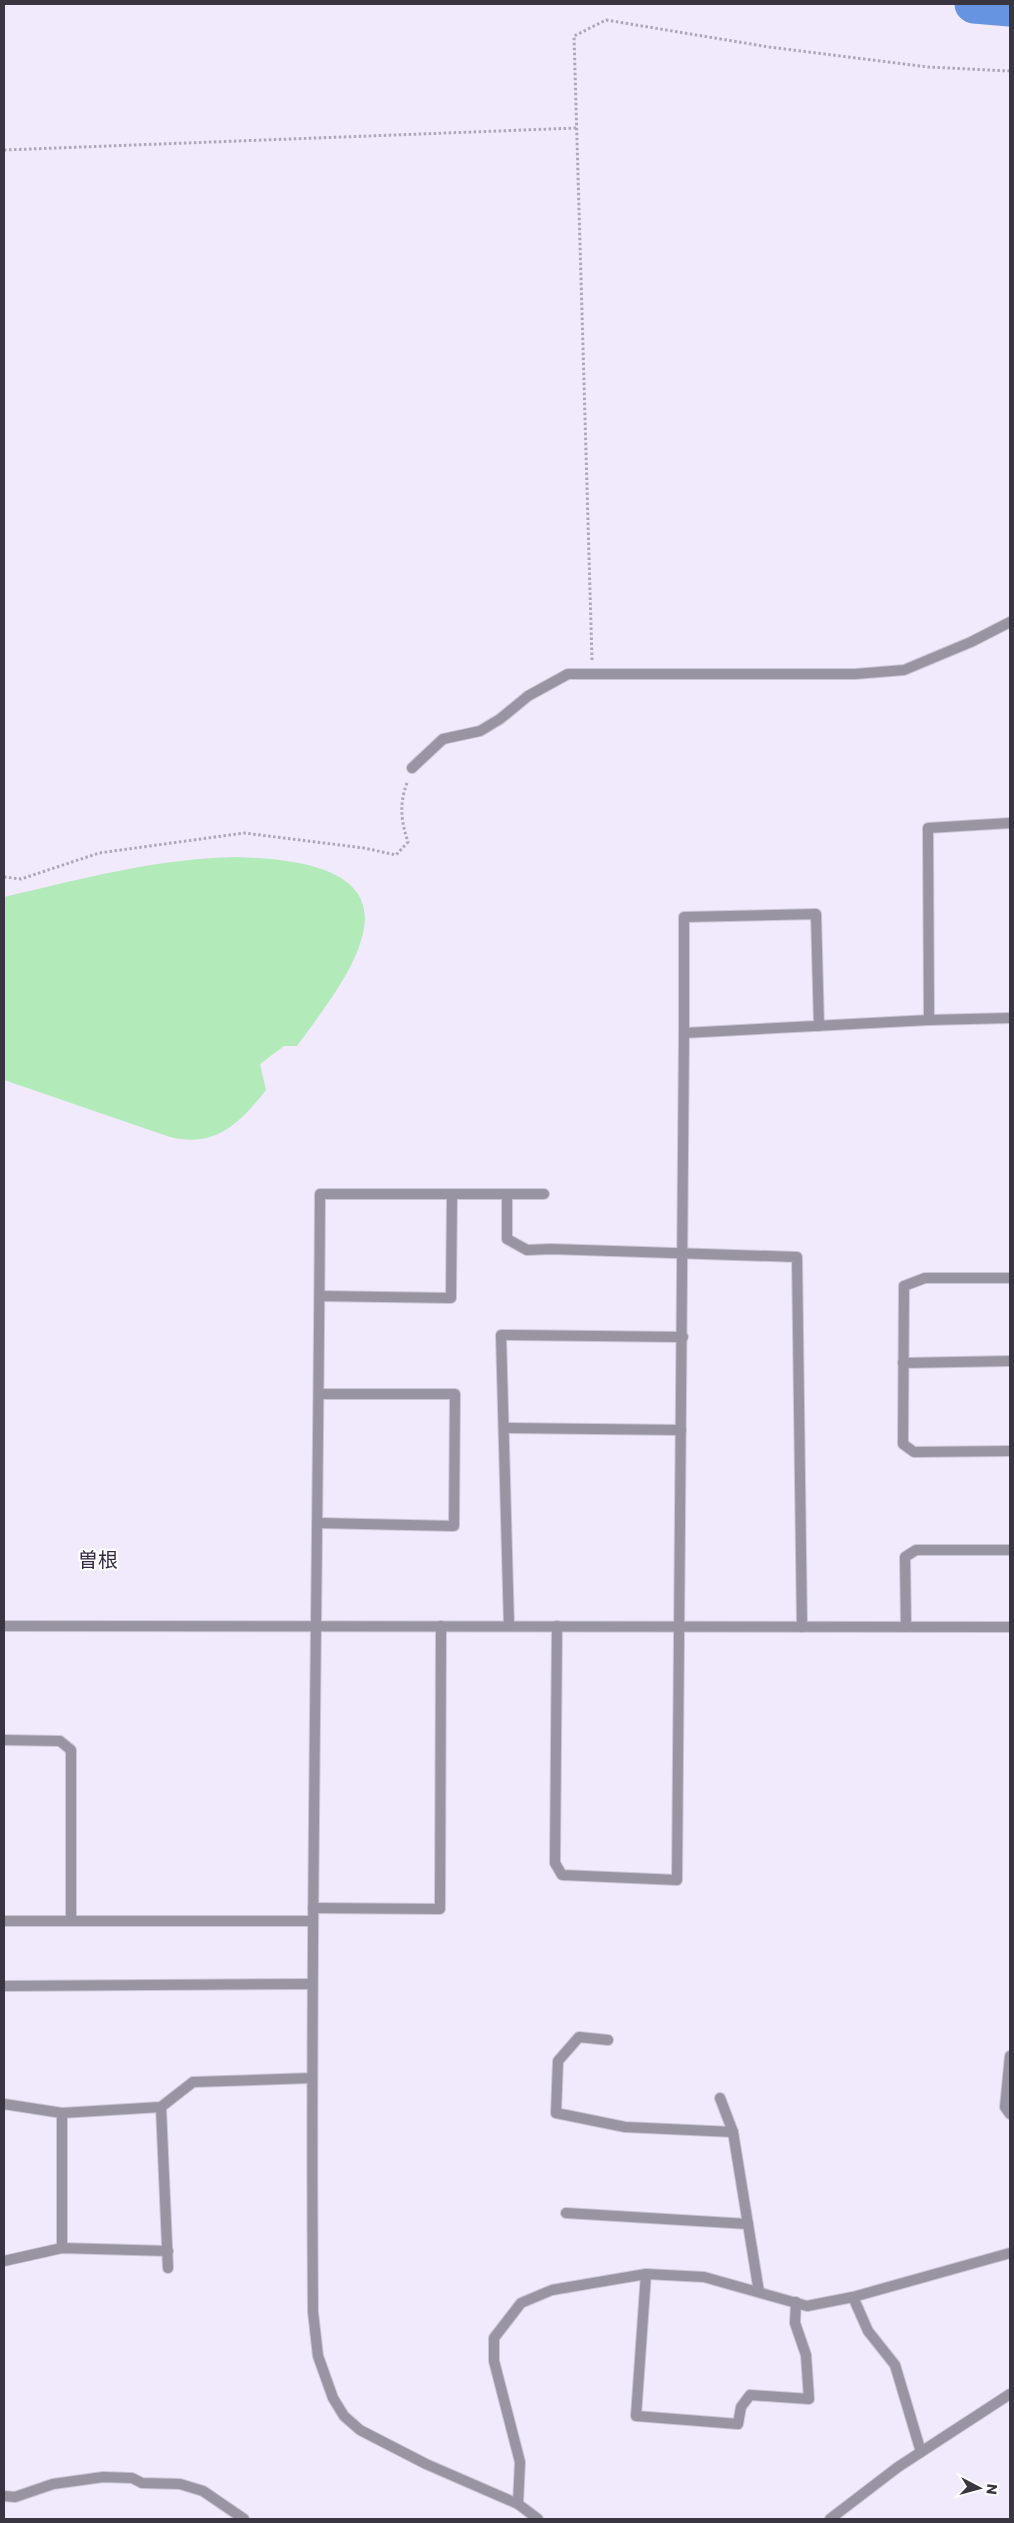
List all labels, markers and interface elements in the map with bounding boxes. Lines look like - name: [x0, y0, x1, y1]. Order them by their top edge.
- district label: 曽根: [78, 1546, 118, 1574]
- north arrow: [954, 2463, 1004, 2513]
- text: N: [981, 2483, 1002, 2496]

